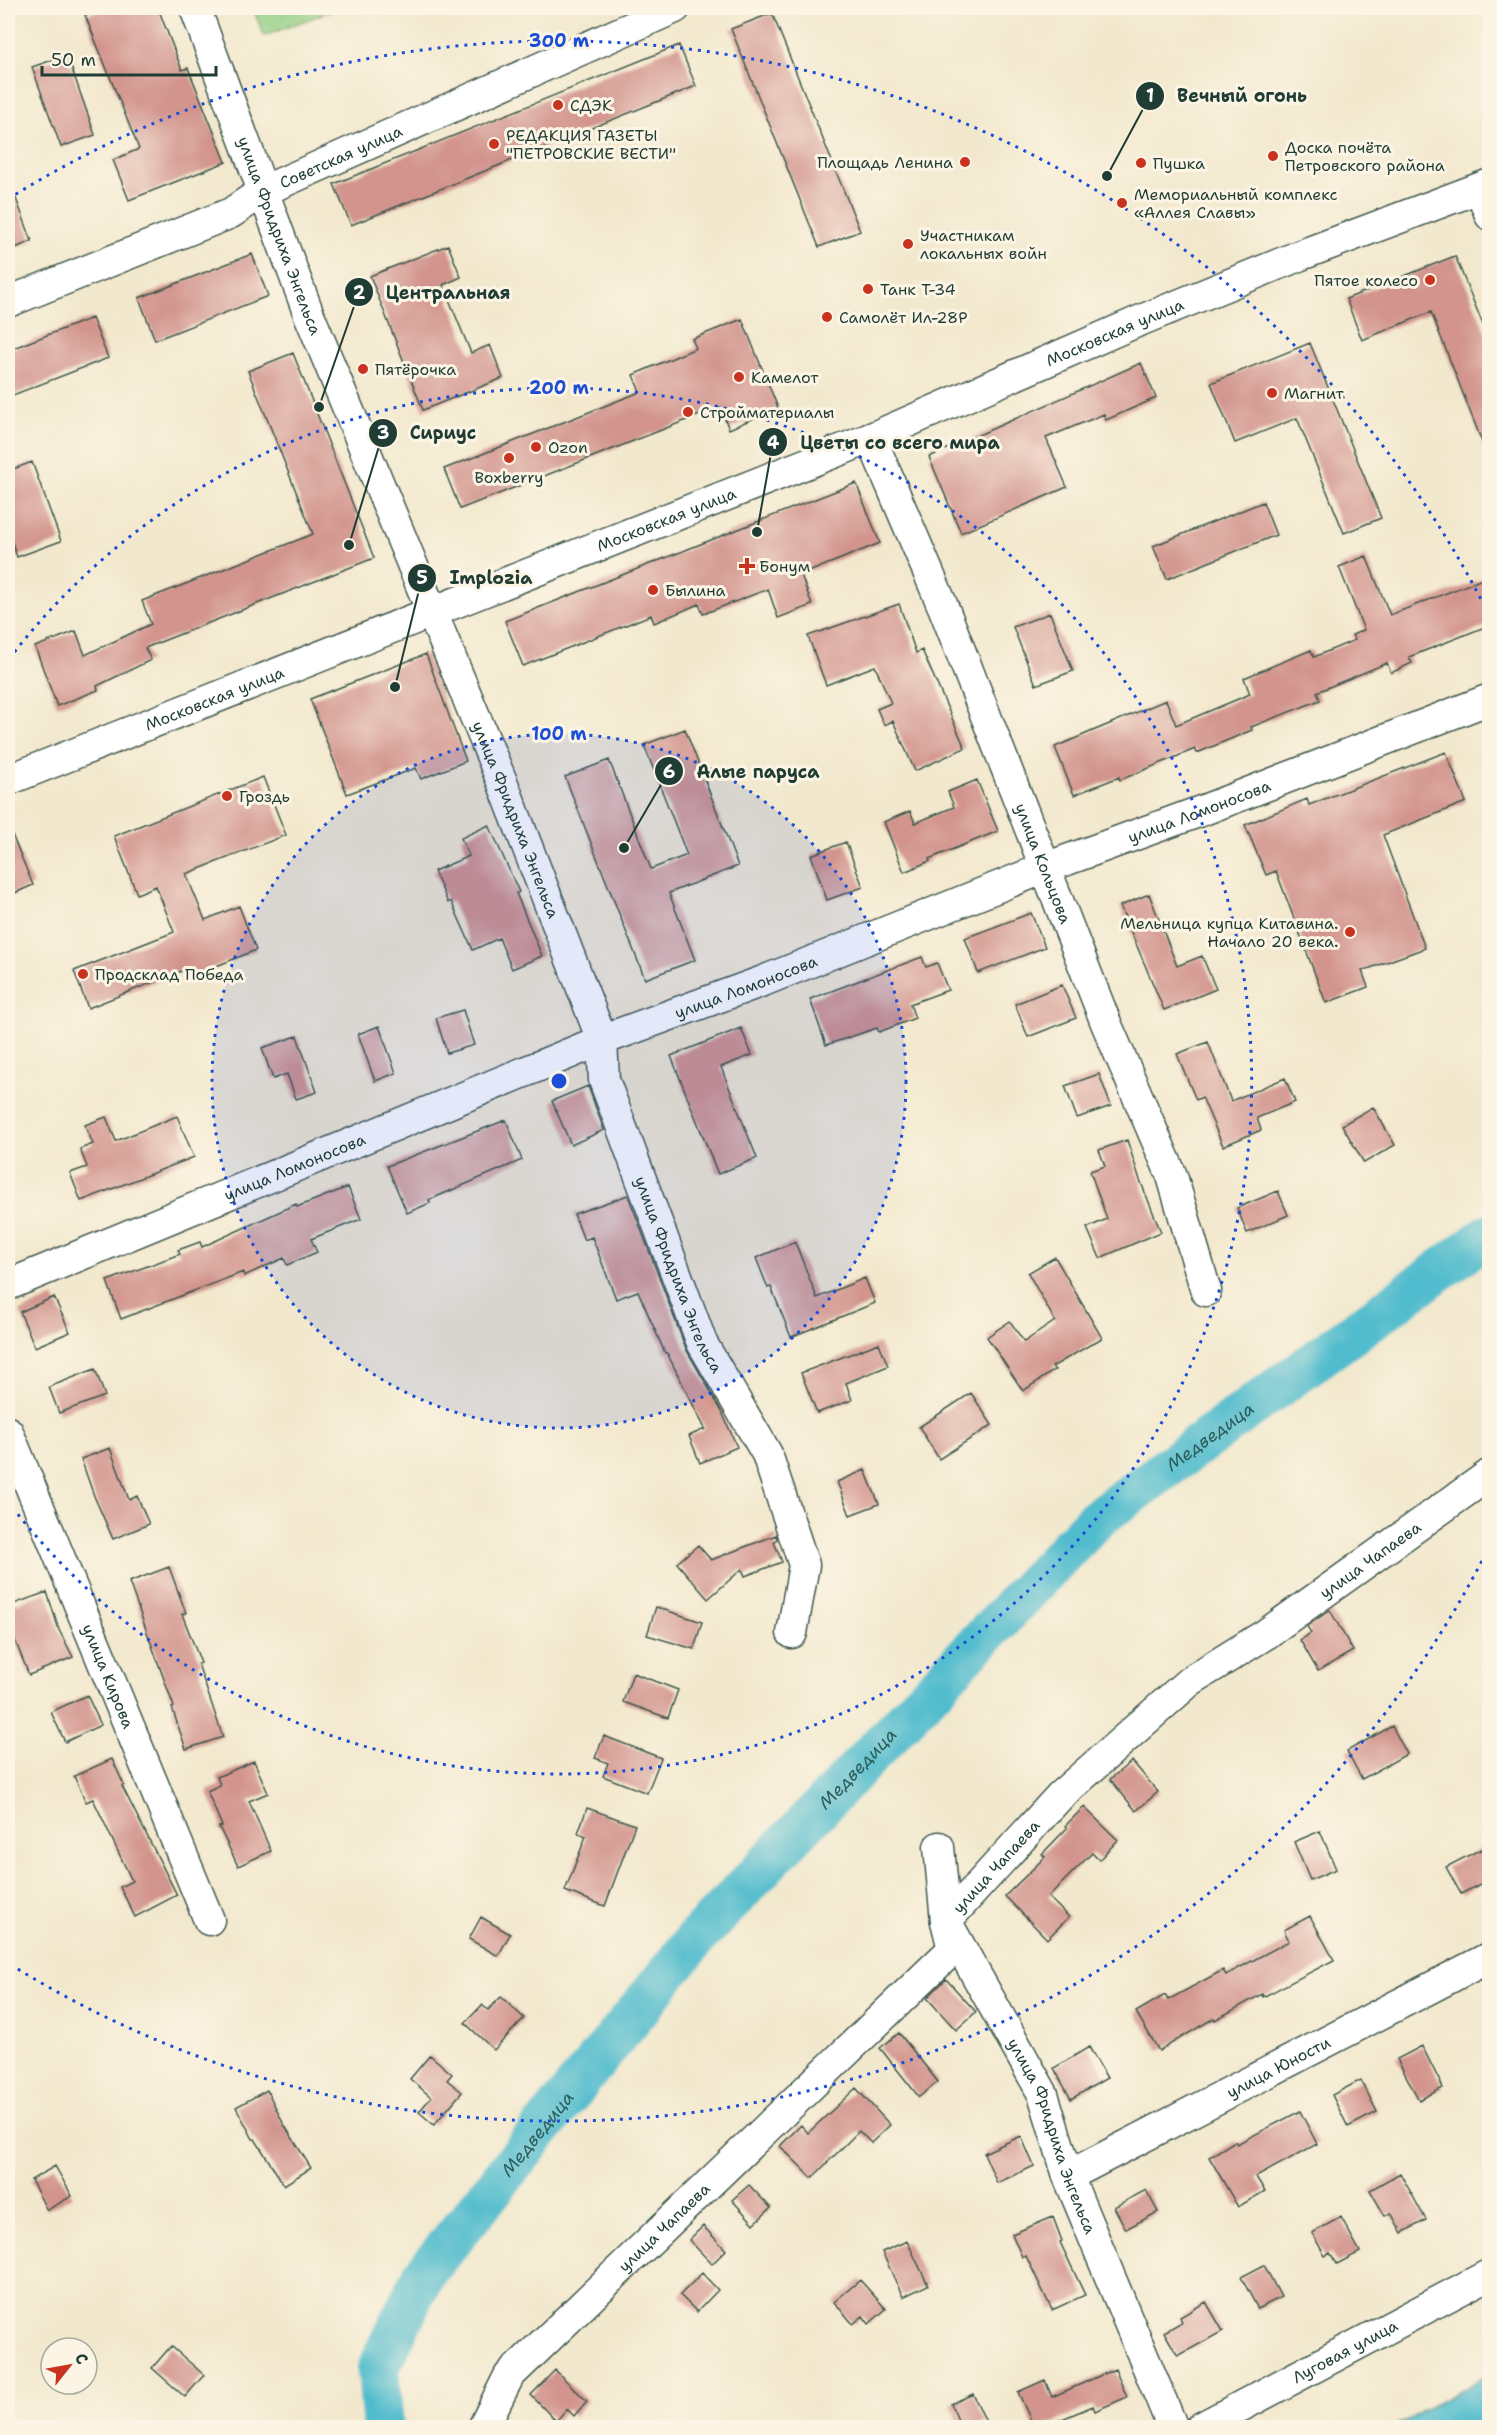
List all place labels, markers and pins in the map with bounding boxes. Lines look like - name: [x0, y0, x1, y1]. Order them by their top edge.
- callout: Вечный огонь: [1135, 78, 1318, 114]
- place label: СДЭК: [570, 95, 613, 116]
- marker: СДЭК: [551, 98, 565, 112]
- place label: РЕДАКЦИЯ ГАЗЕТЫ "ПЕТРОВСКИЕ ВЕСТИ": [506, 125, 676, 164]
- marker: РЕДАКЦИЯ ГАЗЕТЫ "ПЕТРОВСКИЕ ВЕСТИ": [487, 137, 501, 151]
- place label: Доска почёта Петровского района: [1285, 137, 1445, 176]
- marker: Доска почёта Петровского района: [1266, 149, 1280, 163]
- place label: Площадь Ленина: [817, 152, 953, 173]
- place label: Пушка: [1153, 153, 1205, 174]
- marker: Площадь Ленина: [958, 155, 972, 169]
- marker: Пушка: [1134, 156, 1148, 170]
- place label: Мемориальный комплекс «Аллея Славы»: [1134, 184, 1338, 223]
- marker: Мемориальный комплекс «Аллея Славы»: [1115, 196, 1129, 210]
- place label: Участникам локальных войн: [920, 225, 1047, 264]
- marker: Участникам локальных войн: [901, 237, 915, 251]
- place label: Пятое колесо: [1314, 270, 1418, 291]
- marker: Пятое колесо: [1423, 273, 1437, 287]
- callout: Центральная: [344, 274, 522, 310]
- place label: Танк Т-34: [880, 279, 956, 300]
- marker: Танк Т-34: [861, 282, 875, 296]
- place label: Самолёт Ил-28Р: [839, 307, 967, 328]
- marker: Самолёт Ил-28Р: [820, 310, 834, 324]
- place label: Пятёрочка: [375, 359, 456, 380]
- marker: Пятёрочка: [356, 362, 370, 376]
- place label: Камелот: [751, 367, 819, 388]
- marker: Камелот: [732, 370, 746, 384]
- place label: Магнит: [1284, 383, 1345, 404]
- marker: Магнит: [1265, 386, 1279, 400]
- place label: Стройматериалы: [700, 402, 834, 423]
- marker: Стройматериалы: [681, 405, 695, 419]
- callout: Сириус: [368, 415, 488, 451]
- callout: Цветы со всего мира: [758, 424, 1012, 460]
- place label: Ozon: [548, 437, 588, 458]
- marker: Ozon: [529, 440, 543, 454]
- marker: Boxberry: [502, 451, 516, 465]
- place label: Boxberry: [474, 467, 544, 488]
- place label: Бонум: [759, 556, 810, 577]
- marker: Бонум: [740, 559, 754, 573]
- callout: Implozia: [407, 560, 544, 596]
- place label: Былина: [665, 580, 726, 601]
- marker: Былина: [646, 583, 660, 597]
- callout: Алые паруса: [654, 753, 831, 789]
- place label: Гроздь: [239, 786, 290, 807]
- marker: Гроздь: [220, 789, 234, 803]
- place label: Мельница купца Китавина. Начало 20 века.: [1120, 913, 1338, 952]
- marker: Мельница купца Китавина. Начало 20 века.: [1343, 925, 1357, 939]
- place label: Продсклад Победа: [95, 964, 243, 985]
- marker: Продсклад Победа: [76, 967, 90, 981]
- centre of rings: [549, 1071, 569, 1091]

